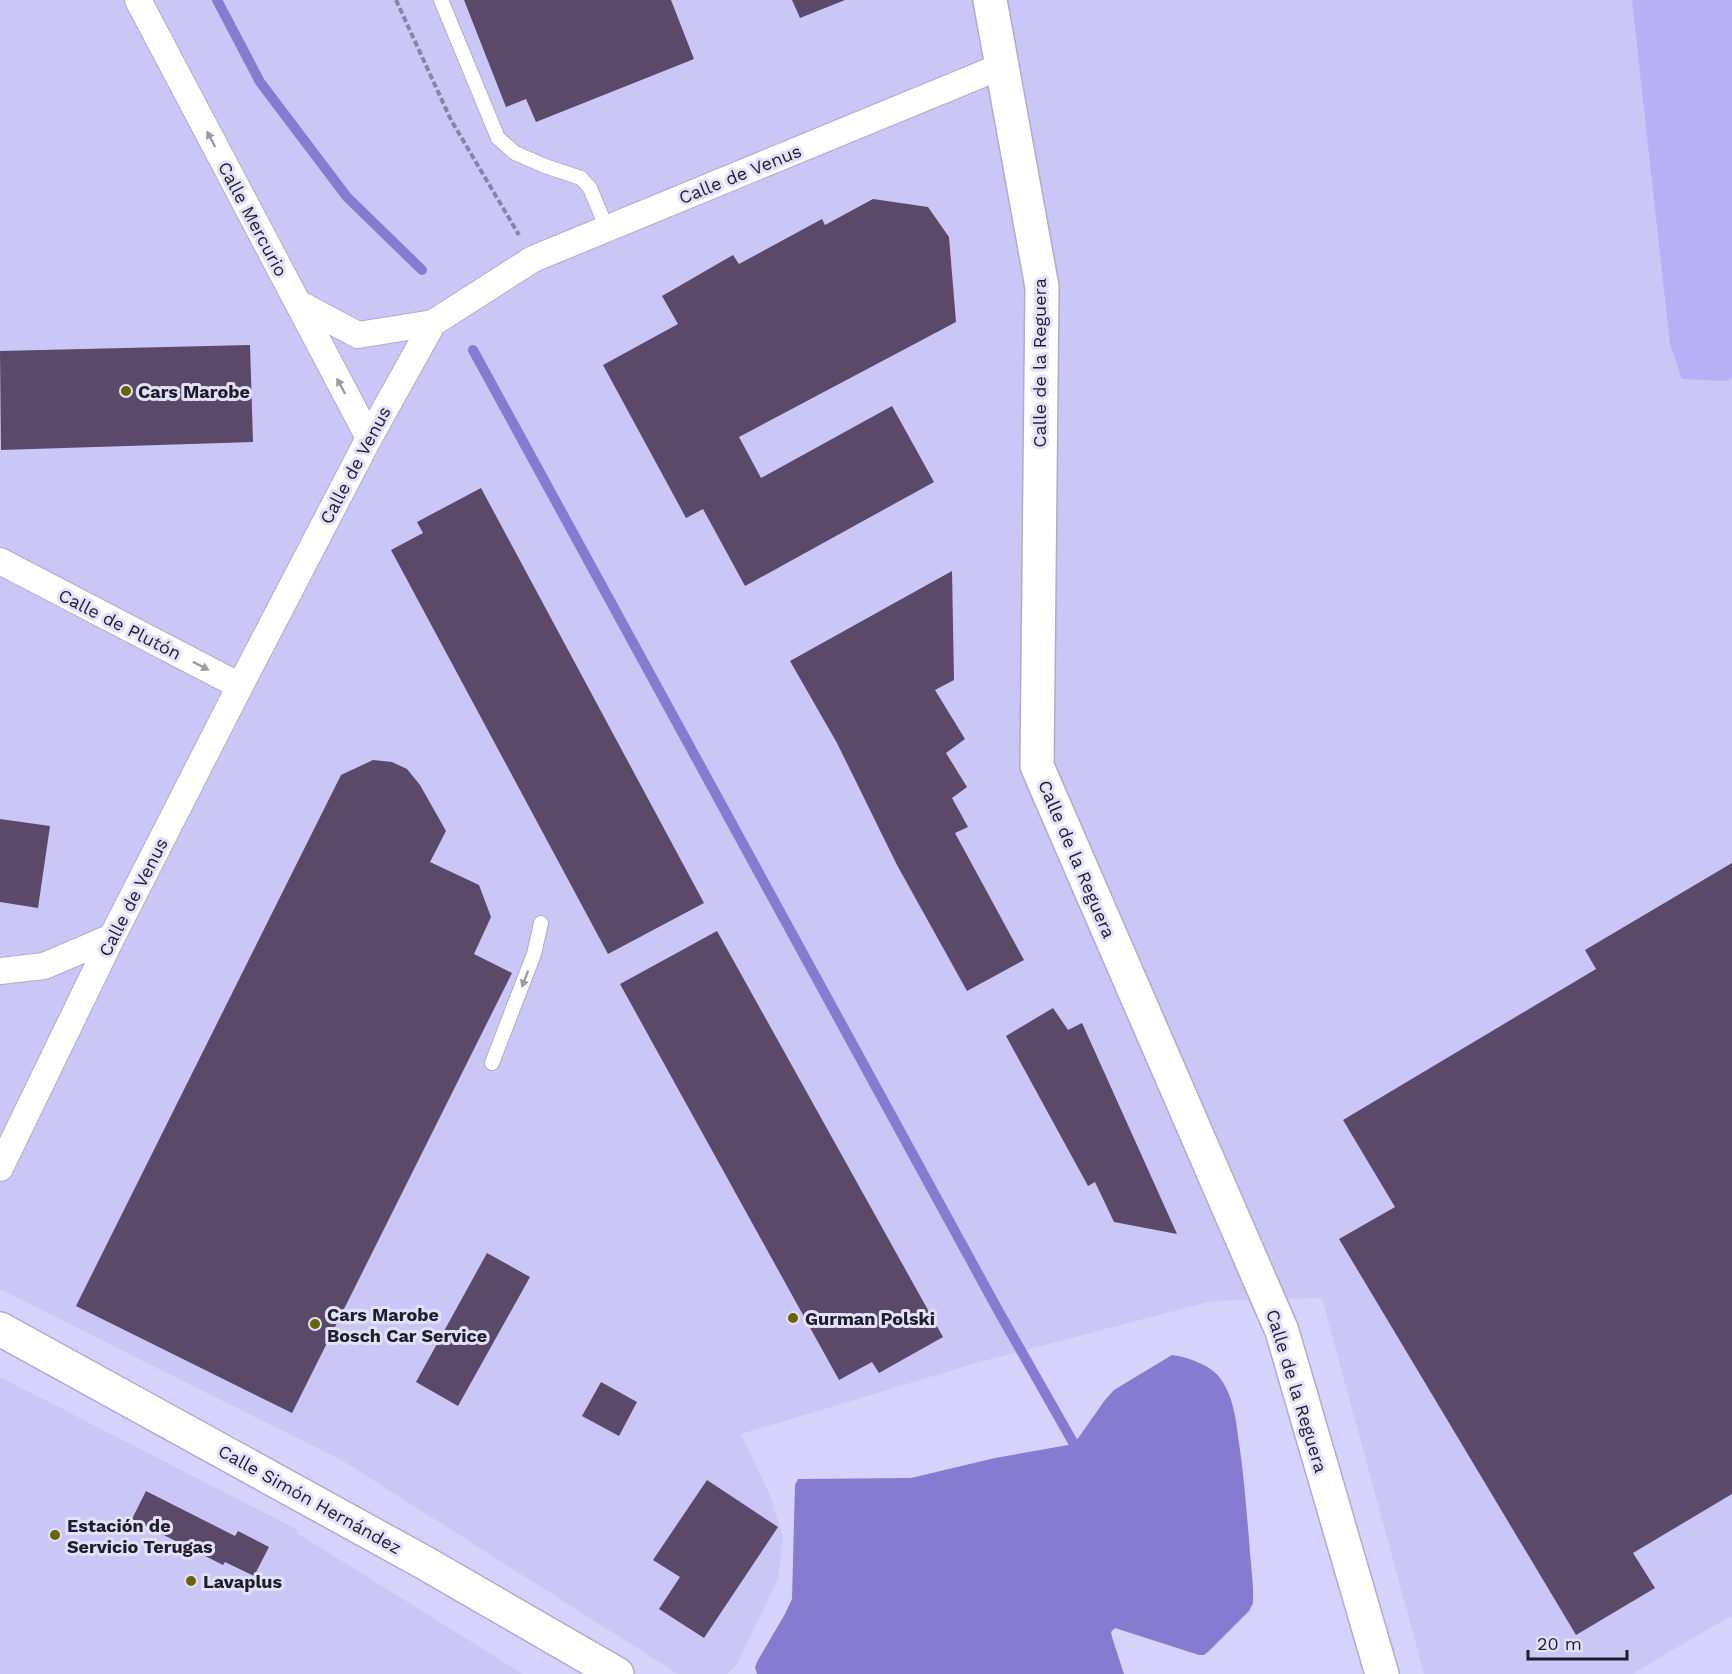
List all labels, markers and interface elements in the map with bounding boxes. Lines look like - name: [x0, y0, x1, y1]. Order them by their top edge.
- one-way arrow: [206, 131, 216, 148]
- street label: Calle de Venus: [676, 140, 804, 208]
- street label: Calle Mercurio: [214, 158, 292, 280]
- street label: Calle de la Reguera: [1029, 278, 1050, 448]
- one-way arrow: [337, 377, 347, 395]
- place label: Cars Marobe: [138, 381, 250, 402]
- marker: Cars Marobe: [119, 384, 133, 398]
- street label: Calle de Venus: [315, 403, 395, 527]
- street label: Calle de Plutón: [55, 584, 185, 664]
- one-way arrow: [193, 661, 210, 671]
- street label: Calle de la Reguera: [1034, 777, 1120, 941]
- street label: Calle de Venus: [94, 834, 172, 960]
- one-way arrow: [520, 970, 529, 988]
- place label: Cars Marobe Bosch Car Service: [327, 1304, 487, 1346]
- street label: Calle de la Reguera: [1262, 1307, 1332, 1475]
- place label: Gurman Polski: [805, 1308, 935, 1329]
- marker: Gurman Polski: [786, 1311, 800, 1325]
- marker: Cars Marobe Bosch Car Service: [308, 1317, 322, 1331]
- street label: Calle Simón Hernández: [215, 1440, 405, 1558]
- place label: Estación de Servicio Terugas: [67, 1515, 213, 1557]
- marker: Estación de Servicio Terugas: [48, 1528, 62, 1542]
- place label: Lavaplus: [203, 1571, 283, 1592]
- marker: Lavaplus: [184, 1574, 198, 1588]
- scale bar: [1528, 1623, 1627, 1661]
- text: 20 m: [1537, 1633, 1582, 1654]

